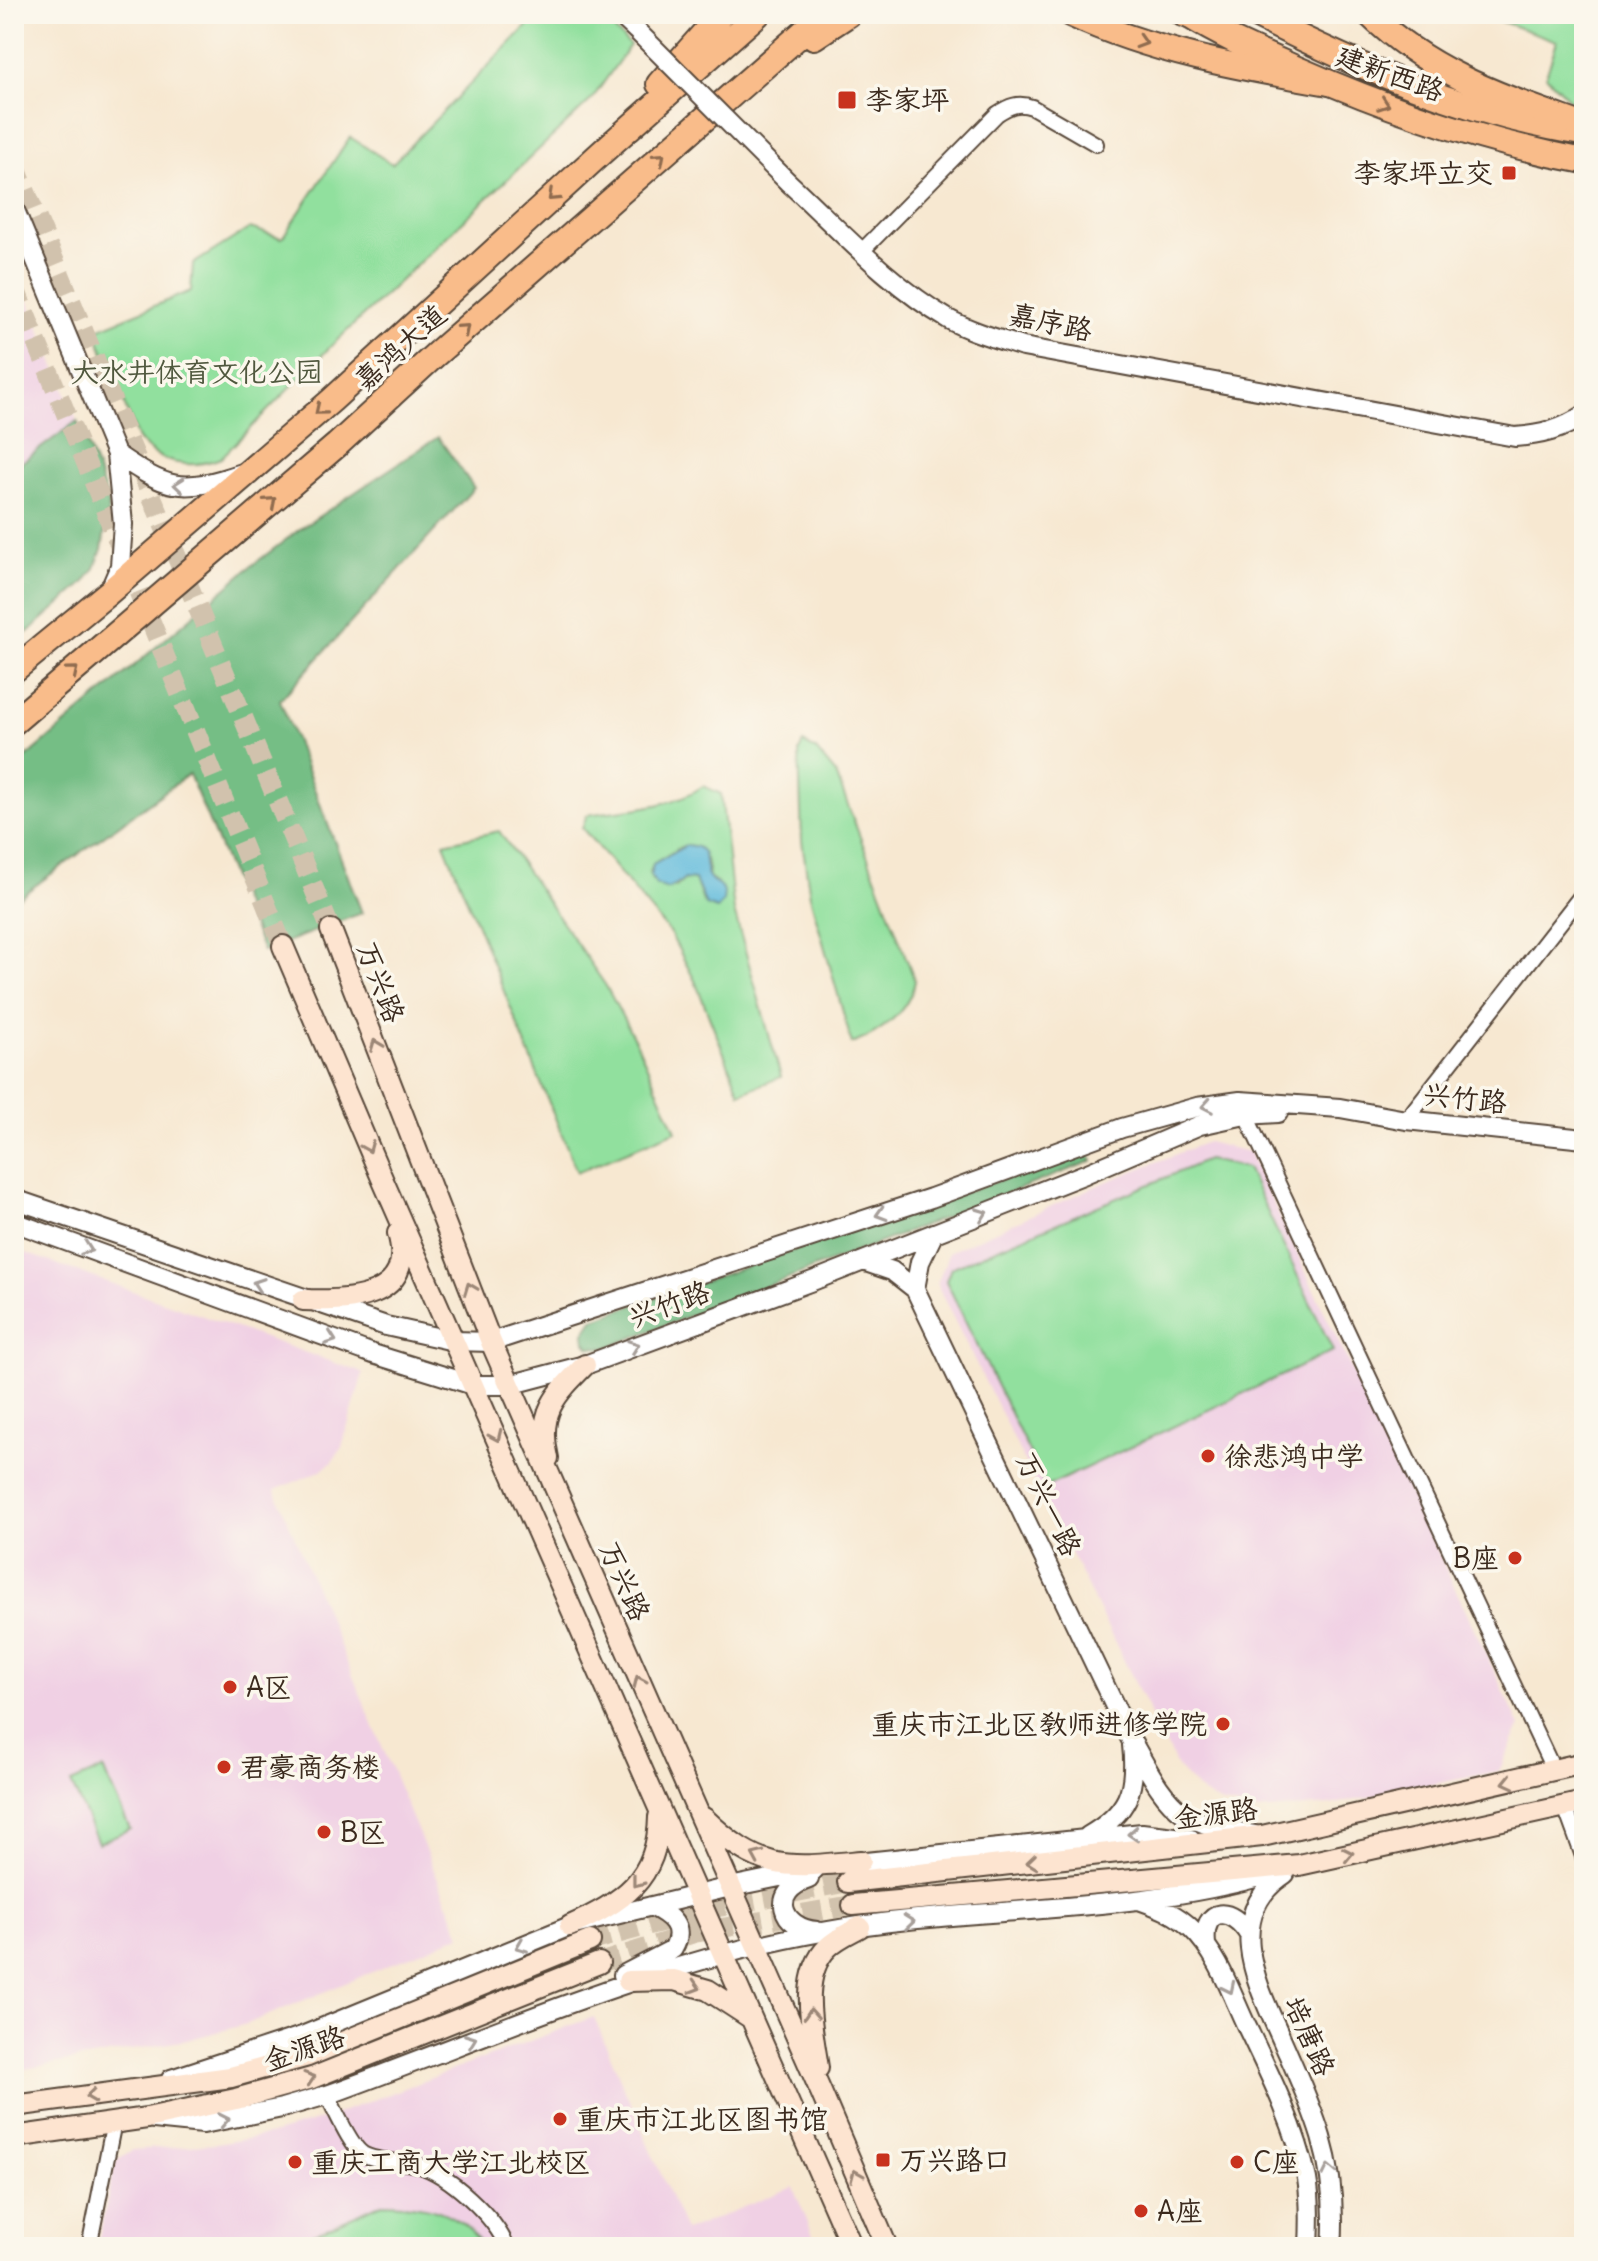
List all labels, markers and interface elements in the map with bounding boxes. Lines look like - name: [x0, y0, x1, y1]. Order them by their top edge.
- one-way arrow: [1135, 33, 1149, 49]
- street label: 建新西路: [1331, 37, 1449, 109]
- place label: 李家坪: [865, 82, 949, 118]
- marker: 李家坪: [836, 89, 858, 111]
- one-way arrow: [1376, 94, 1390, 111]
- one-way arrow: [651, 153, 666, 168]
- place label: 李家坪立交: [1353, 155, 1493, 191]
- marker: 李家坪立交: [1500, 164, 1518, 182]
- one-way arrow: [548, 187, 563, 201]
- street label: 嘉鸿大道: [346, 296, 454, 398]
- street label: 嘉序路: [1006, 296, 1096, 348]
- one-way arrow: [455, 324, 470, 339]
- park label: 大水井体育文化公园: [71, 354, 323, 390]
- one-way arrow: [315, 400, 330, 415]
- one-way arrow: [172, 477, 185, 494]
- one-way arrow: [262, 498, 277, 512]
- one-way arrow: [64, 666, 79, 681]
- street label: 万兴路: [349, 936, 413, 1028]
- one-way arrow: [369, 1039, 386, 1053]
- street label: 兴竹路: [1421, 1076, 1509, 1120]
- one-way arrow: [1200, 1097, 1214, 1114]
- one-way arrow: [359, 1139, 375, 1153]
- one-way arrow: [874, 1205, 888, 1221]
- one-way arrow: [974, 1207, 988, 1224]
- one-way arrow: [79, 1239, 93, 1256]
- street label: 兴竹路: [623, 1273, 715, 1335]
- one-way arrow: [252, 1277, 266, 1293]
- one-way arrow: [463, 1282, 480, 1296]
- one-way arrow: [324, 1329, 338, 1345]
- one-way arrow: [626, 1340, 640, 1356]
- one-way arrow: [486, 1428, 502, 1442]
- place label: 徐悲鸿中学: [1224, 1438, 1364, 1474]
- street label: 万兴一路: [1008, 1446, 1090, 1562]
- marker: 徐悲鸿中学: [1199, 1447, 1217, 1465]
- street label: 万兴路: [591, 1535, 659, 1627]
- place label: B座: [1453, 1540, 1499, 1576]
- marker: B座: [1506, 1549, 1524, 1567]
- place label: A区: [246, 1669, 292, 1705]
- one-way arrow: [632, 1675, 648, 1689]
- marker: A区: [221, 1678, 239, 1696]
- place label: 重庆市江北区教师进修学院: [871, 1706, 1207, 1742]
- marker: 重庆市江北区教师进修学院: [1214, 1715, 1232, 1733]
- place label: 君豪商务楼: [240, 1749, 380, 1785]
- marker: 君豪商务楼: [215, 1758, 233, 1776]
- one-way arrow: [1502, 1772, 1516, 1789]
- street label: 金源路: [1172, 1790, 1260, 1836]
- place label: B区: [340, 1814, 386, 1850]
- marker: B区: [315, 1823, 333, 1841]
- one-way arrow: [1126, 1825, 1139, 1842]
- one-way arrow: [1341, 1846, 1355, 1863]
- one-way arrow: [751, 1850, 765, 1866]
- one-way arrow: [1025, 1853, 1038, 1870]
- one-way arrow: [633, 1872, 647, 1887]
- one-way arrow: [903, 1913, 916, 1930]
- one-way arrow: [515, 1937, 529, 1953]
- one-way arrow: [687, 1977, 701, 1993]
- one-way arrow: [1219, 1979, 1234, 1994]
- street label: 培唐路: [1276, 1990, 1344, 2082]
- one-way arrow: [803, 2007, 820, 2020]
- street label: 金源路: [258, 2017, 350, 2079]
- one-way arrow: [463, 2033, 477, 2050]
- one-way arrow: [302, 2071, 316, 2087]
- one-way arrow: [84, 2087, 98, 2104]
- place label: 重庆市江北区图书馆: [576, 2101, 828, 2137]
- marker: 重庆市江北区图书馆: [551, 2110, 569, 2128]
- one-way arrow: [217, 2112, 230, 2129]
- place label: 万兴路口: [899, 2142, 1011, 2178]
- place label: 重庆工商大学江北校区: [311, 2144, 591, 2180]
- place label: C座: [1253, 2144, 1299, 2180]
- marker: 万兴路口: [874, 2151, 892, 2169]
- marker: 重庆工商大学江北校区: [286, 2153, 304, 2171]
- marker: C座: [1228, 2153, 1246, 2171]
- one-way arrow: [1321, 2163, 1338, 2177]
- one-way arrow: [850, 2169, 866, 2183]
- place label: A座: [1157, 2193, 1203, 2229]
- marker: A座: [1132, 2202, 1150, 2220]

